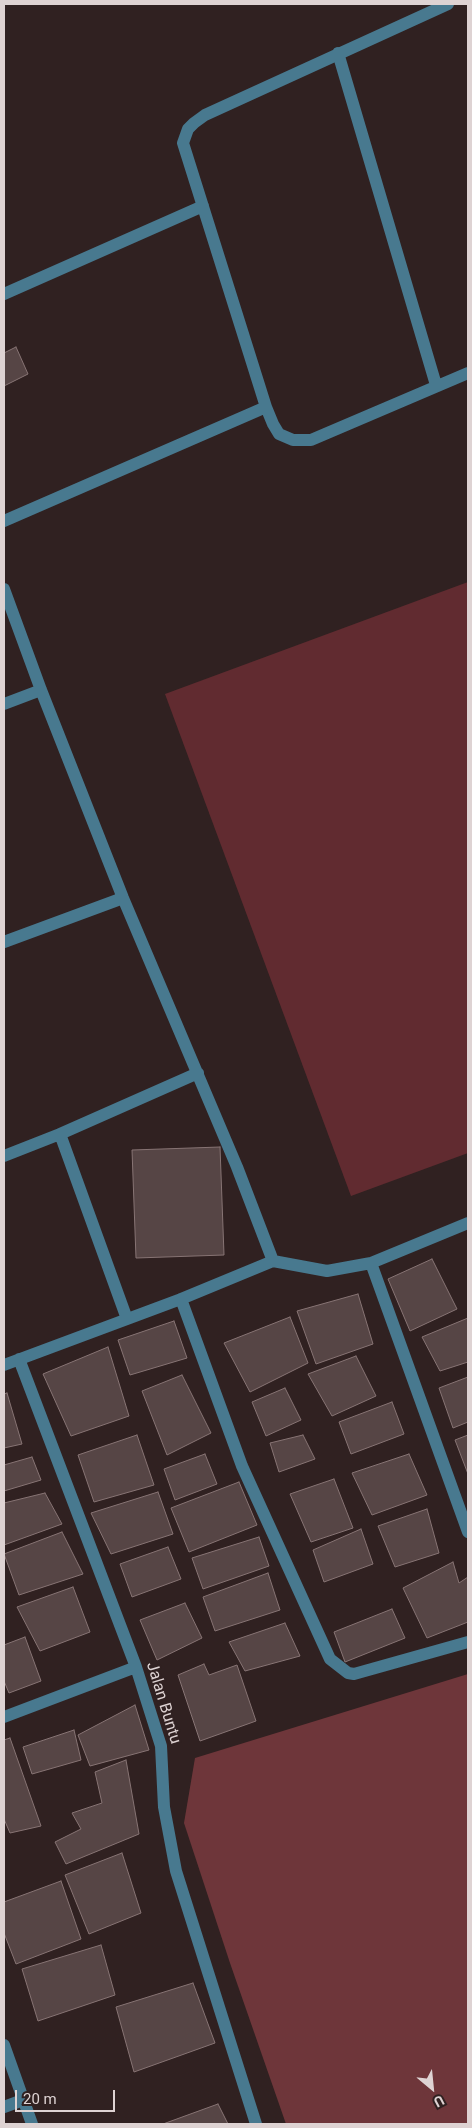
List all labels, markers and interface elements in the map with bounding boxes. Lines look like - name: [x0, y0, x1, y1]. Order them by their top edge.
- street label: Jalan Buntu: [141, 1660, 185, 1746]
- north arrow: [407, 2063, 457, 2113]
- scale bar: [18, 2080, 118, 2112]
- text: 20 m: [23, 2090, 57, 2108]
- text: U: [431, 2092, 447, 2110]

